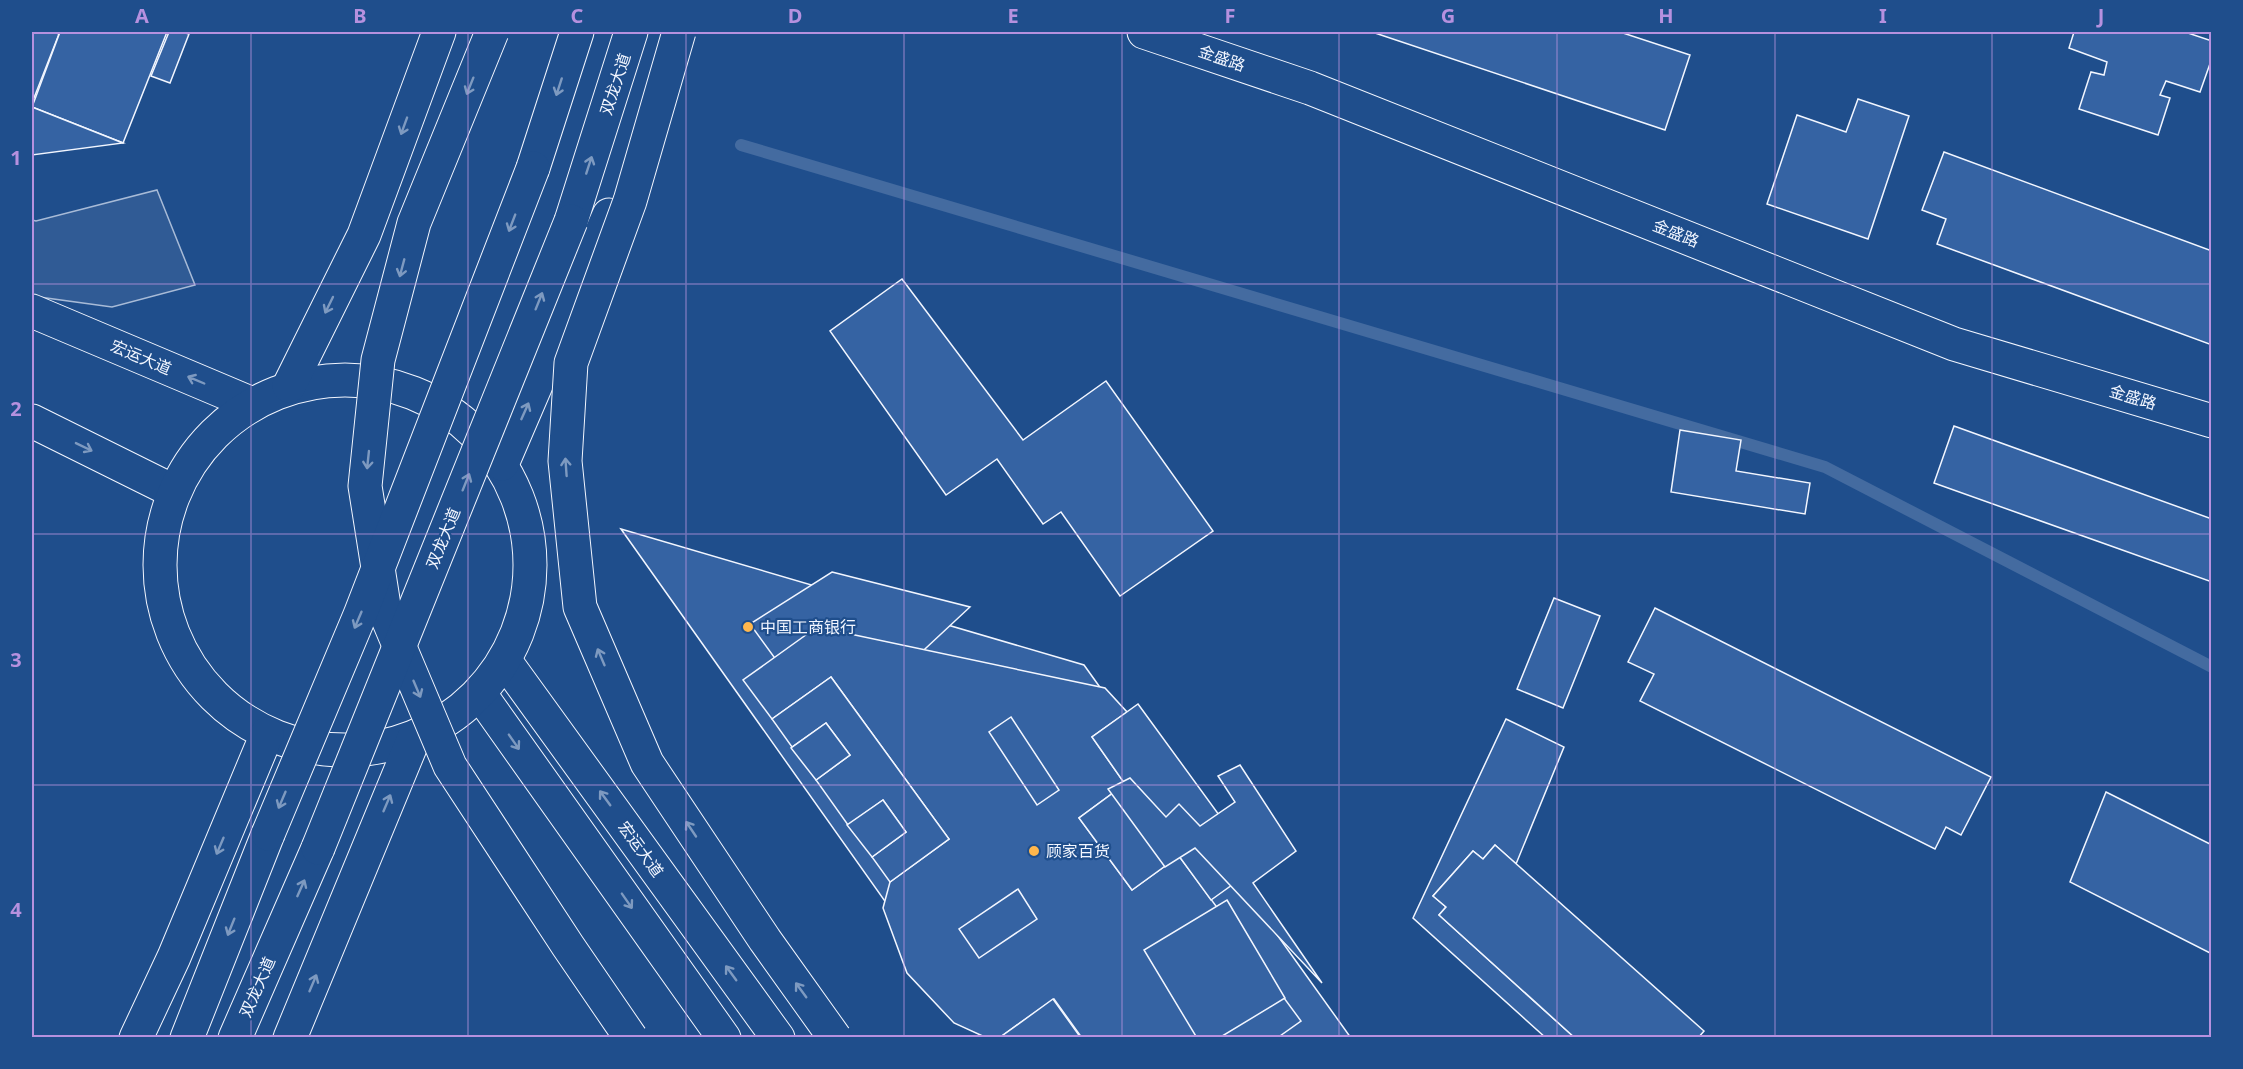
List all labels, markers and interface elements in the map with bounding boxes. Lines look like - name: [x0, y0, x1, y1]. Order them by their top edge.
- text: A: [135, 2, 149, 29]
- text: B: [353, 2, 367, 29]
- text: C: [571, 2, 584, 29]
- text: D: [788, 2, 802, 29]
- text: E: [1007, 2, 1019, 29]
- text: F: [1225, 2, 1235, 29]
- text: G: [1441, 2, 1455, 29]
- text: H: [1658, 2, 1674, 29]
- text: I: [1879, 2, 1887, 29]
- text: J: [2096, 2, 2104, 29]
- street label: 金盛路: [1196, 40, 1248, 76]
- street label: 双龙大道: [595, 50, 635, 118]
- one-way arrow: [464, 76, 475, 94]
- one-way arrow: [553, 77, 564, 96]
- one-way arrow: [397, 116, 408, 135]
- text: 1: [10, 144, 22, 171]
- one-way arrow: [584, 156, 595, 175]
- one-way arrow: [506, 213, 517, 232]
- street label: 金盛路: [1650, 214, 1702, 252]
- one-way arrow: [396, 259, 408, 278]
- one-way arrow: [534, 292, 545, 311]
- one-way arrow: [322, 296, 334, 314]
- street label: 宏运大道: [107, 334, 175, 380]
- one-way arrow: [187, 374, 206, 385]
- street label: 金盛路: [2107, 379, 2159, 415]
- text: 2: [10, 395, 22, 422]
- one-way arrow: [520, 402, 531, 420]
- one-way arrow: [74, 442, 92, 454]
- one-way arrow: [362, 449, 373, 469]
- one-way arrow: [561, 457, 572, 477]
- one-way arrow: [461, 473, 472, 491]
- street label: 双龙大道: [421, 504, 465, 572]
- one-way arrow: [352, 611, 363, 629]
- place label: 中国工商银行: [760, 616, 856, 638]
- marker: 中国工商银行: [741, 620, 755, 634]
- text: 3: [10, 646, 22, 673]
- one-way arrow: [595, 648, 606, 666]
- one-way arrow: [412, 679, 423, 697]
- one-way arrow: [507, 734, 520, 750]
- one-way arrow: [276, 790, 287, 808]
- one-way arrow: [598, 790, 611, 806]
- one-way arrow: [382, 795, 393, 813]
- street label: 宏运大道: [613, 817, 669, 881]
- one-way arrow: [685, 821, 697, 838]
- one-way arrow: [214, 836, 225, 855]
- place label: 顾家百货: [1046, 840, 1110, 862]
- marker: 顾家百货: [1027, 844, 1041, 858]
- one-way arrow: [296, 879, 307, 897]
- one-way arrow: [621, 892, 633, 908]
- text: 4: [10, 896, 22, 923]
- one-way arrow: [224, 917, 235, 936]
- street label: 双龙大道: [234, 953, 280, 1021]
- one-way arrow: [725, 966, 737, 982]
- one-way arrow: [308, 975, 319, 993]
- one-way arrow: [795, 982, 807, 998]

